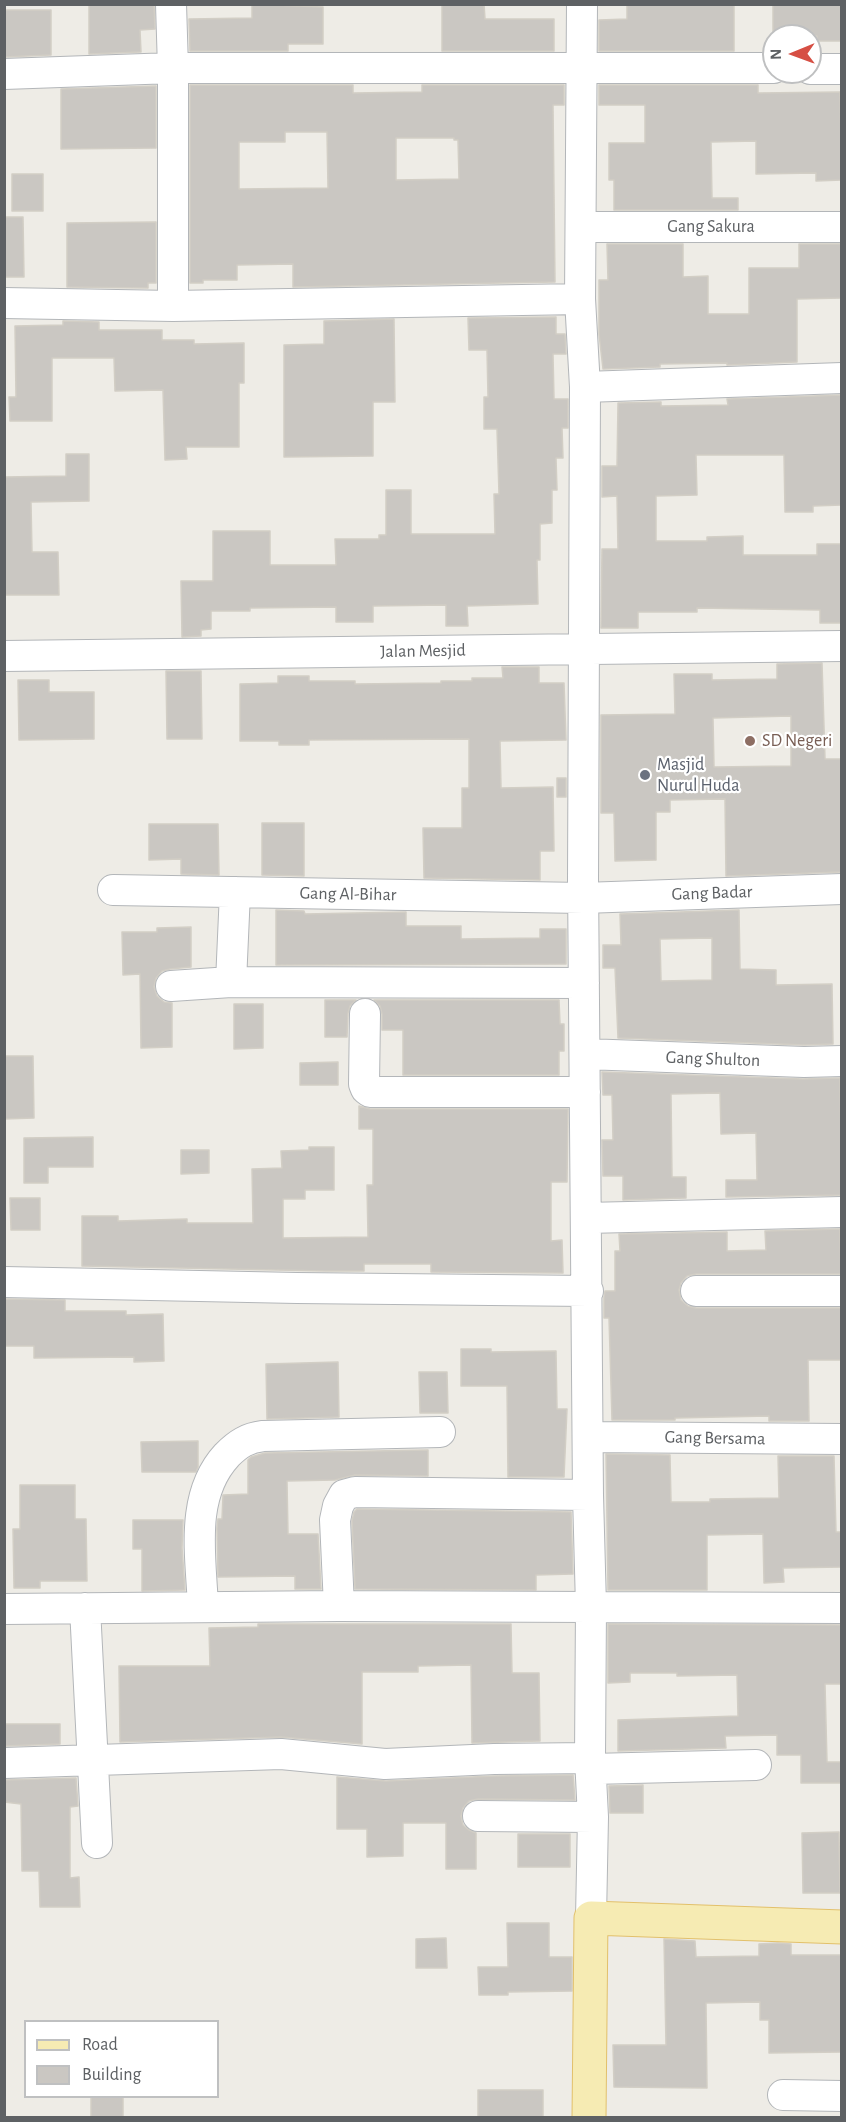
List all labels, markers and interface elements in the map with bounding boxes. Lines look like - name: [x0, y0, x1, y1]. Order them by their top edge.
- north arrow: [762, 24, 822, 84]
- text: N: [768, 49, 784, 60]
- street label: Gang Sakura: [667, 216, 755, 238]
- street label: Jalan Mesjid: [380, 639, 466, 663]
- place label: SD Negeri: [762, 730, 832, 752]
- marker: SD Negeri: [743, 734, 757, 748]
- place label: Masjid Nurul Huda: [657, 754, 739, 796]
- marker: Masjid Nurul Huda: [638, 768, 652, 782]
- street label: Gang Badar: [671, 881, 753, 905]
- street label: Gang Al-Bihar: [299, 882, 397, 906]
- street label: Gang Shulton: [665, 1047, 761, 1071]
- street label: Gang Bersama: [664, 1426, 766, 1450]
- legend: [24, 2020, 219, 2098]
- text: Road: [82, 2036, 118, 2054]
- text: Building: [82, 2066, 141, 2084]

